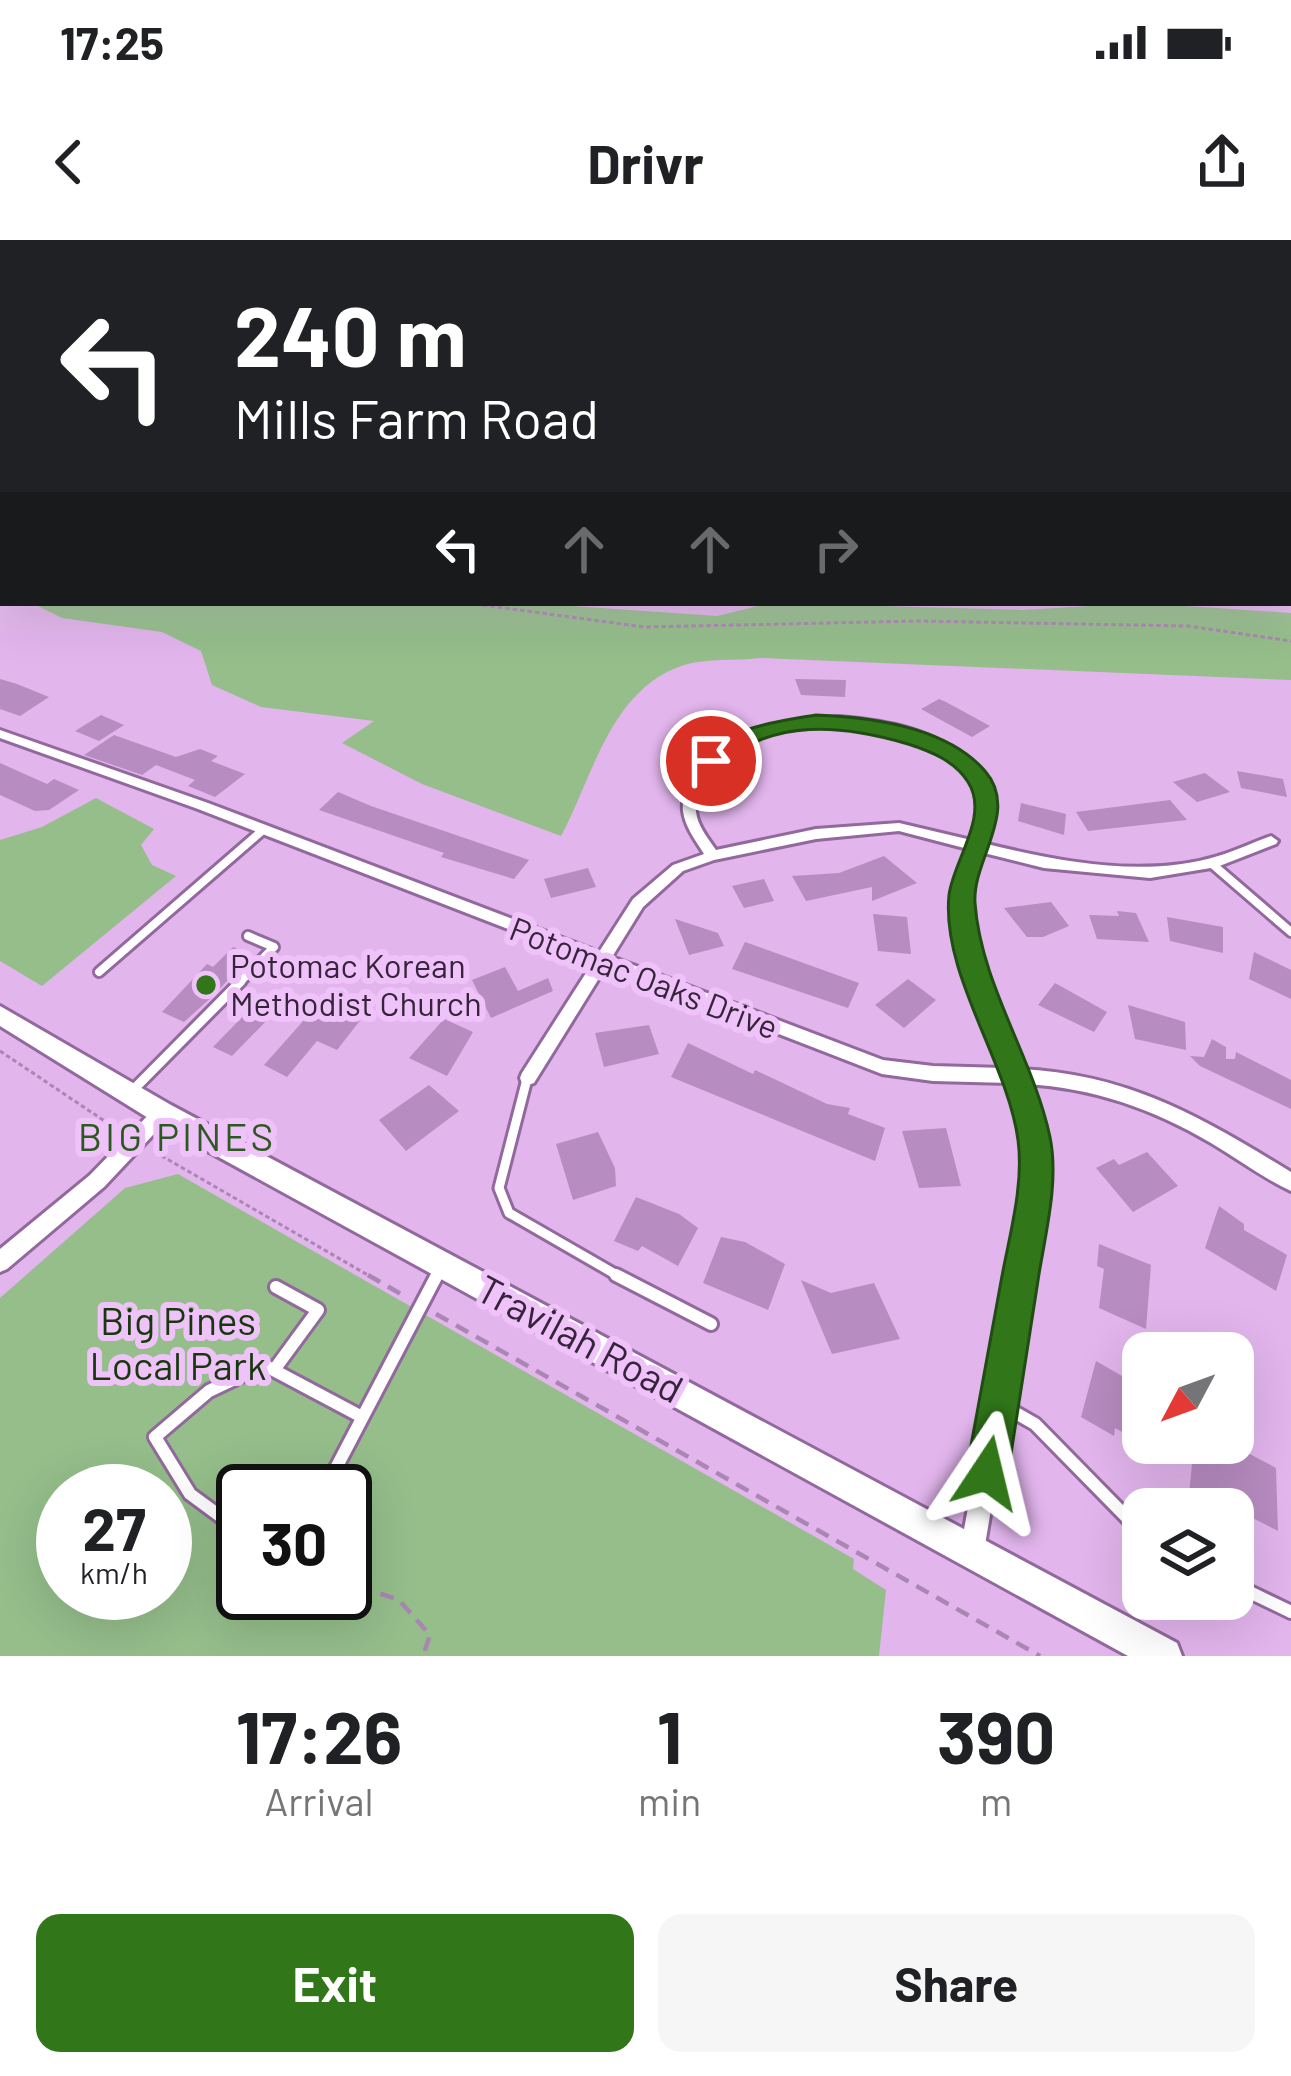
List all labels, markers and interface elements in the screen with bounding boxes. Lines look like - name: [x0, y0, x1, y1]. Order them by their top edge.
- text: 17:25: [60, 15, 164, 69]
- icon: back: [36, 129, 102, 195]
- icon: share: [1189, 129, 1255, 195]
- text: Drivr: [587, 130, 704, 195]
- text: 240 m: [234, 283, 467, 384]
- icon: left: [36, 288, 192, 444]
- text: Mills Farm Road: [234, 385, 599, 450]
- icon: left: [425, 516, 491, 582]
- icon: ahead: [551, 516, 617, 582]
- icon: ahead: [677, 516, 743, 582]
- icon: right: [803, 516, 869, 582]
- pin: [660, 710, 762, 812]
- icon: arrive: [678, 728, 744, 794]
- street label: Potomac Oaks Drive: [505, 908, 784, 1047]
- place label: Potomac Korean Methodist Church: [230, 945, 482, 1023]
- marker: Potomac Korean Methodist Church: [193, 972, 219, 998]
- district label: BIG PINES: [78, 1112, 276, 1159]
- street label: Travilah Road: [470, 1264, 692, 1412]
- park label: Big Pines Local Park: [89, 1296, 267, 1388]
- north arrow: [1122, 1332, 1254, 1464]
- map controls: [1122, 1332, 1254, 1620]
- position arrow: [924, 1410, 1050, 1536]
- speed limit sign: 30: [216, 1464, 372, 1620]
- button: layers: [1122, 1488, 1254, 1620]
- text: 27: [82, 1491, 146, 1563]
- text: km/h: [80, 1554, 148, 1590]
- text: 17:26: [236, 1692, 402, 1778]
- text: 1: [657, 1692, 682, 1778]
- text: 390: [937, 1692, 1055, 1778]
- text: Arrival: [264, 1777, 374, 1824]
- text: min: [638, 1777, 701, 1824]
- text: m: [980, 1777, 1012, 1824]
- button: Exit: [36, 1914, 634, 2052]
- button: Share: [658, 1914, 1255, 2052]

